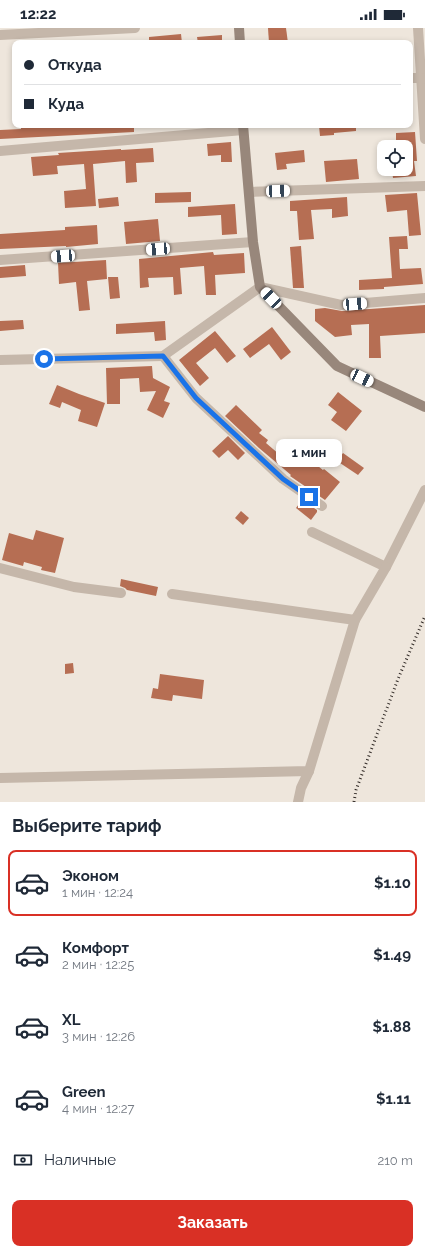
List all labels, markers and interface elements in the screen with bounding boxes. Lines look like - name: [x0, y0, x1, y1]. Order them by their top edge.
- text: 12:22: [20, 5, 57, 23]
- text: Откуда: [48, 56, 102, 74]
- text: Куда: [48, 95, 84, 113]
- map controls: [377, 140, 413, 176]
- button: locate: [377, 140, 413, 176]
- car: [266, 185, 290, 197]
- car: [146, 242, 170, 256]
- car: [51, 249, 75, 263]
- car: [258, 285, 284, 311]
- car: [343, 297, 367, 311]
- route start: [35, 350, 53, 368]
- car: [349, 367, 375, 389]
- callout: 1 мин: [276, 439, 342, 467]
- text: 1 мин: [292, 445, 326, 460]
- route end: [300, 488, 318, 506]
- text: Выберите тариф: [12, 815, 162, 836]
- icon: car: [14, 865, 50, 901]
- text: Эконом: [62, 867, 119, 885]
- text: $1.10: [374, 874, 411, 892]
- text: 1 мин · 12:24: [62, 885, 133, 900]
- icon: car: [14, 937, 50, 973]
- text: Комфорт: [62, 939, 129, 957]
- text: $1.49: [373, 946, 411, 964]
- text: 2 мин · 12:25: [62, 957, 134, 972]
- icon: car: [14, 1009, 50, 1045]
- text: XL: [62, 1011, 80, 1029]
- text: $1.88: [373, 1018, 411, 1036]
- text: 3 мин · 12:26: [62, 1029, 135, 1044]
- icon: car: [14, 1081, 50, 1117]
- text: Green: [62, 1083, 106, 1101]
- text: $1.11: [376, 1090, 411, 1108]
- text: 4 мин · 12:27: [62, 1101, 134, 1116]
- icon: cash: [12, 1149, 34, 1171]
- text: Наличные: [44, 1151, 116, 1169]
- text: 210 m: [377, 1153, 413, 1168]
- button: Заказать: [12, 1200, 413, 1246]

